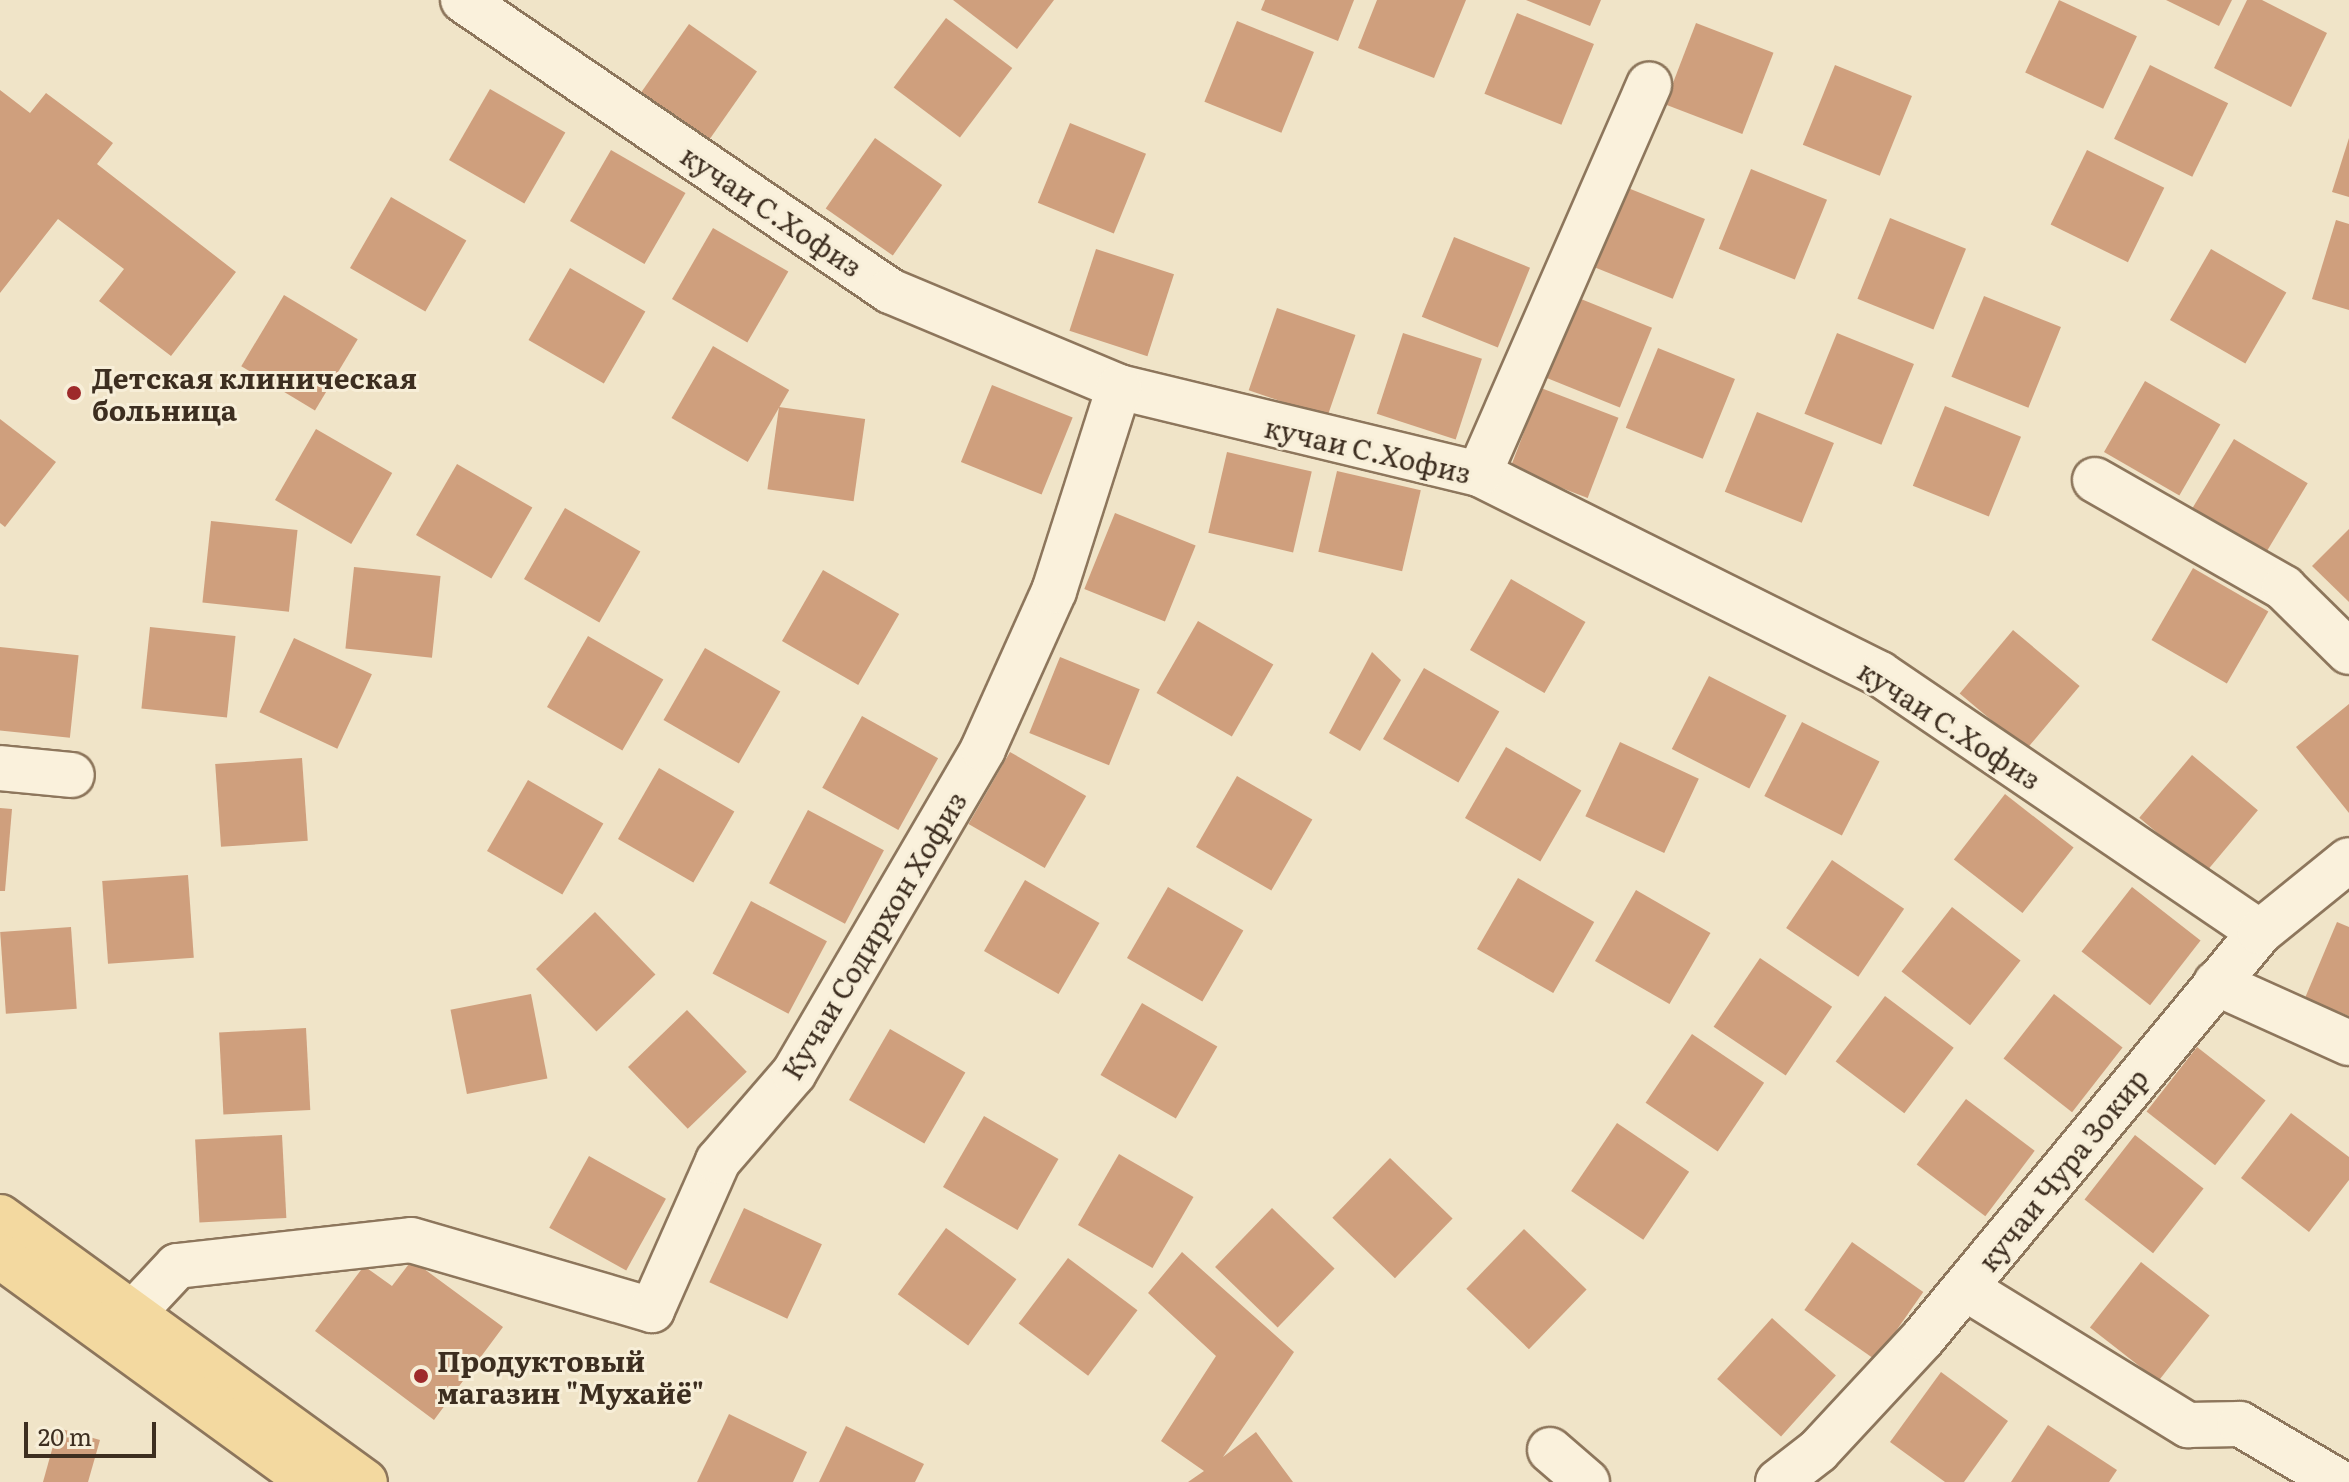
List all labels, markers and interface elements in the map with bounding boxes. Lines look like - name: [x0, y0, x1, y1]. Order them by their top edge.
- street label: кучаи С.Хофиз: [675, 137, 869, 283]
- place label: Детская клиническая больница: [92, 360, 417, 426]
- marker: Детская клиническая больница: [63, 382, 85, 404]
- street label: кучаи С.Хофиз: [1262, 409, 1474, 489]
- street label: кучаи С.Хофиз: [1853, 653, 2047, 795]
- street label: Кучаи Содирхон Хофиз: [774, 785, 972, 1085]
- street label: кучаи Чура Зокир: [1970, 1061, 2154, 1277]
- place label: Продуктовый магазин "Мухайё": [437, 1343, 704, 1409]
- marker: Продуктовый магазин "Мухайё": [412, 1367, 430, 1385]
- scale bar: [28, 1406, 160, 1456]
- text: 20 m: [38, 1418, 92, 1453]

